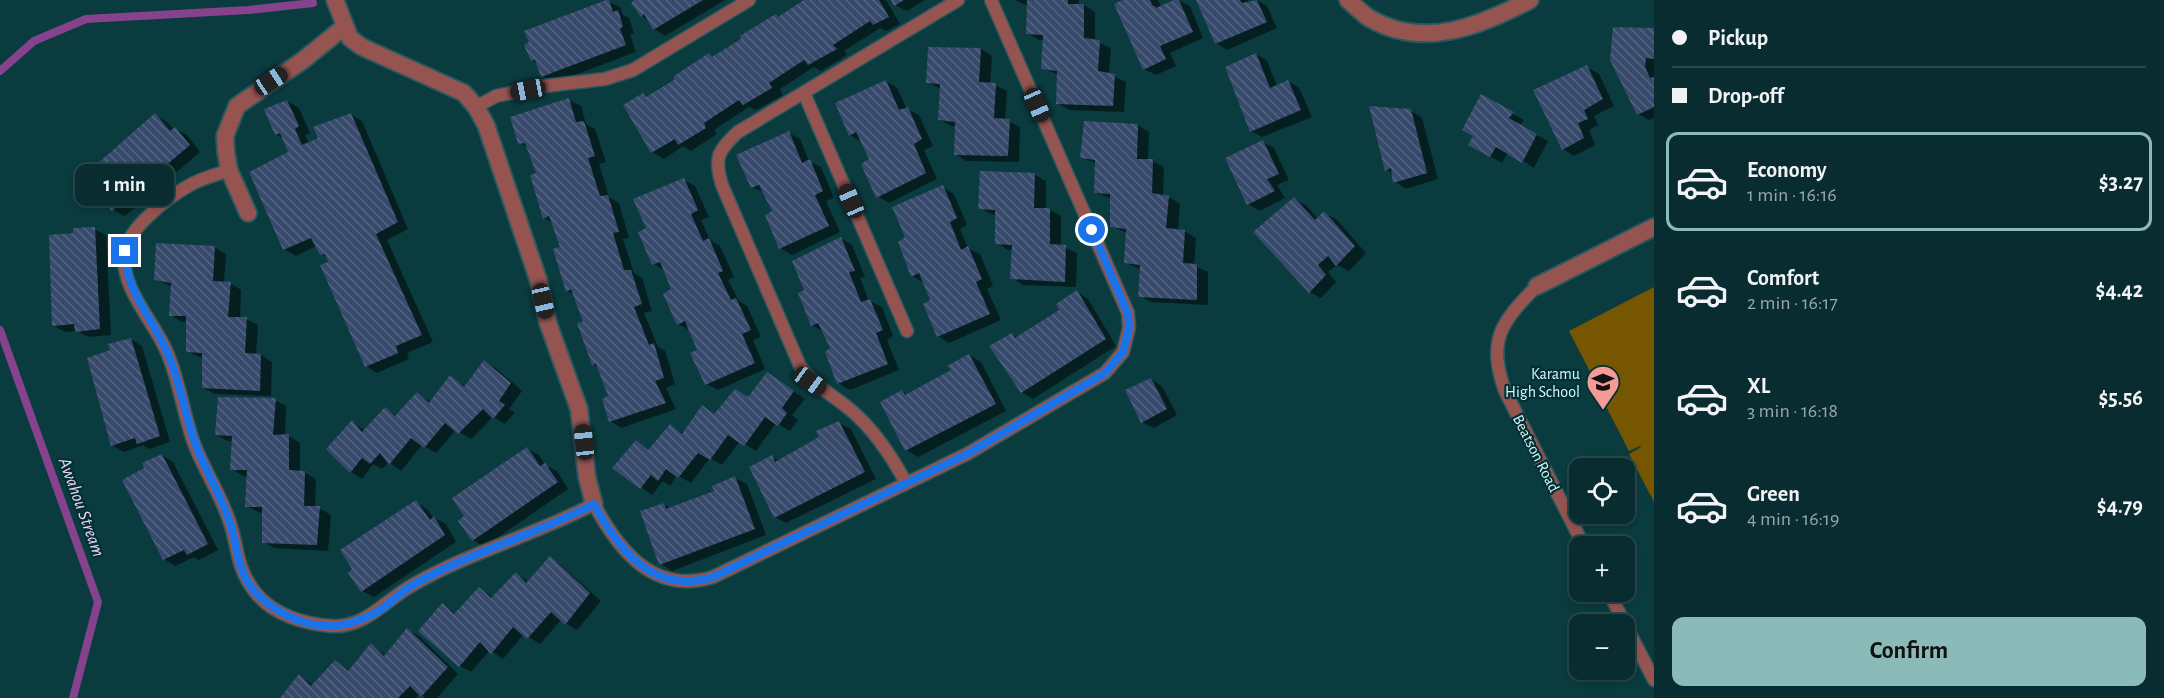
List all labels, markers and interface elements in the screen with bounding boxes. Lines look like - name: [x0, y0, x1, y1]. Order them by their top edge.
- text: Pickup: [1708, 27, 1768, 49]
- car: [251, 64, 291, 98]
- car: [509, 78, 547, 102]
- car: [1021, 85, 1053, 125]
- text: Drop-off: [1708, 85, 1784, 107]
- icon: car: [1675, 155, 1729, 209]
- text: Economy: [1747, 159, 1827, 181]
- callout: 1 min: [76, 164, 174, 206]
- text: $3.27: [2099, 171, 2143, 193]
- text: 1 min: [103, 175, 146, 195]
- car: [835, 181, 867, 221]
- text: 1 min · 16:16: [1747, 185, 1837, 205]
- route start: [1078, 216, 1105, 243]
- route end: [111, 237, 138, 264]
- icon: car: [1675, 263, 1729, 317]
- text: Comfort: [1747, 267, 1819, 289]
- text: $4.42: [2096, 279, 2143, 301]
- car: [530, 281, 556, 321]
- text: 2 min · 16:17: [1747, 293, 1838, 313]
- car: [790, 363, 830, 399]
- school or university icon: Karamu High School: [1585, 364, 1621, 411]
- place label: Karamu High School: [1505, 366, 1580, 400]
- icon: car: [1675, 371, 1729, 425]
- text: XL: [1747, 375, 1770, 397]
- text: $5.56: [2098, 387, 2143, 409]
- text: 3 min · 16:18: [1747, 401, 1838, 421]
- street label: Beatson Road: [1510, 412, 1562, 495]
- car: [573, 423, 595, 461]
- water label: Awahou Stream: [54, 454, 107, 559]
- map controls: [1569, 458, 1635, 680]
- button: locate: [1569, 458, 1635, 524]
- icon: car: [1675, 479, 1729, 533]
- text: Green: [1747, 483, 1800, 505]
- text: $4.79: [2097, 495, 2143, 517]
- text: 4 min · 16:19: [1747, 509, 1839, 529]
- button: +: [1569, 536, 1635, 602]
- button: −: [1569, 614, 1635, 680]
- button: Confirm: [1672, 617, 2146, 686]

